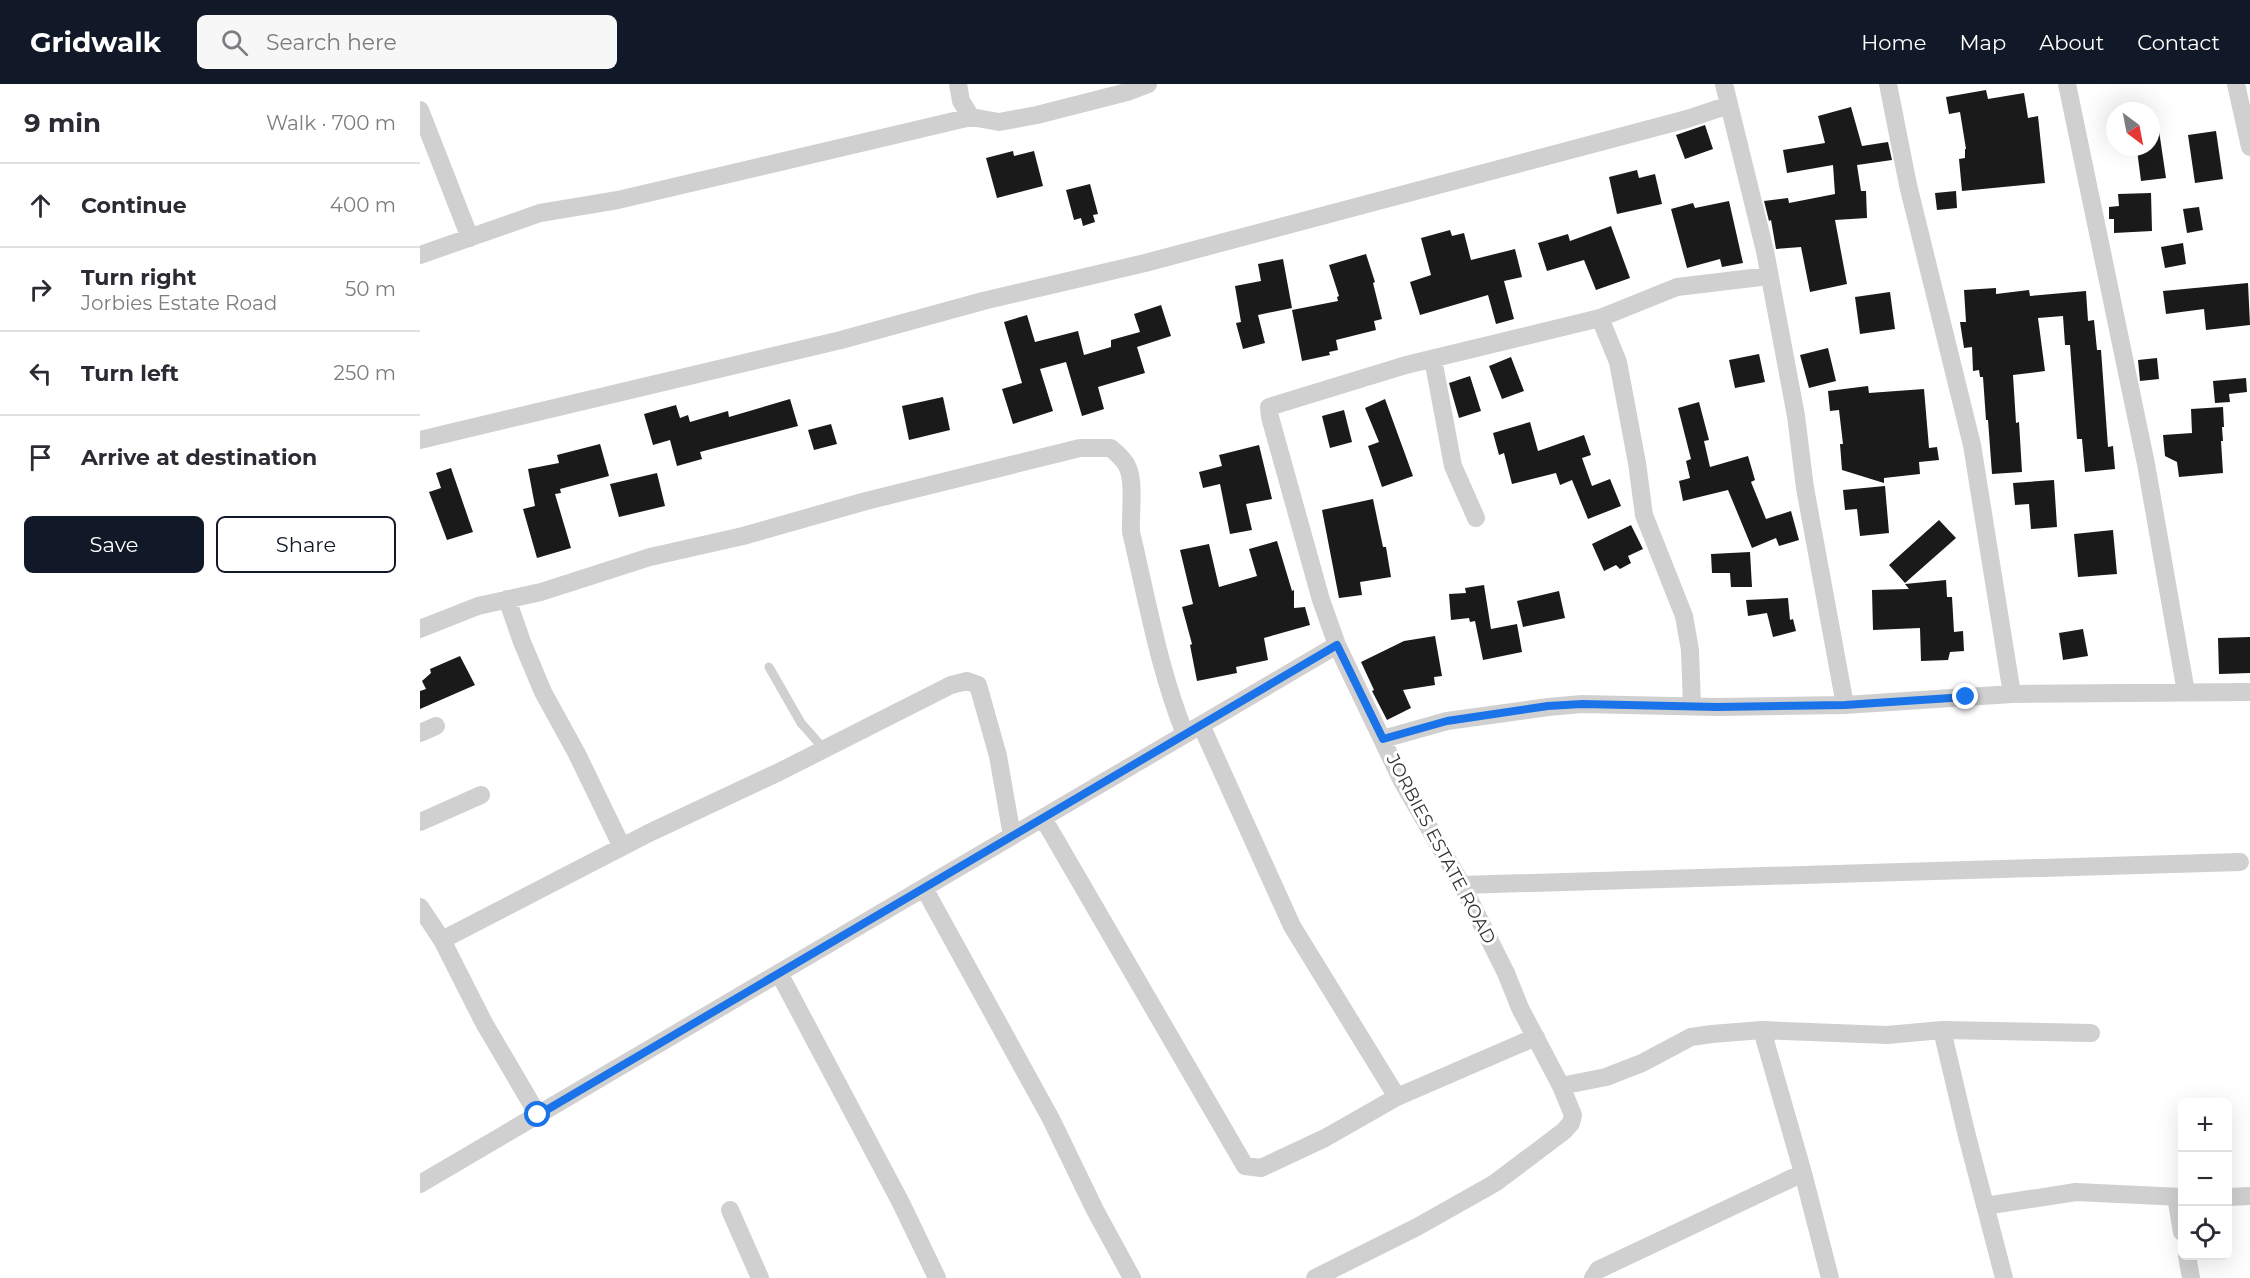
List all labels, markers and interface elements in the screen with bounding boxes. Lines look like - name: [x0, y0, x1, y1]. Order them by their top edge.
- search box: [197, 15, 617, 69]
- text: Gridwalk: [30, 25, 161, 59]
- icon: search: [218, 26, 251, 59]
- text: Search here: [266, 29, 397, 56]
- text: Home: [1861, 30, 1926, 55]
- text: Map: [1959, 30, 2006, 55]
- text: About: [2039, 30, 2104, 55]
- text: Contact: [2137, 30, 2220, 55]
- north arrow: [2106, 102, 2160, 156]
- text: 9 min: [24, 107, 101, 139]
- text: Walk · 700 m: [266, 111, 396, 135]
- icon: ahead: [24, 189, 57, 222]
- text: Continue: [81, 192, 187, 219]
- text: 400 m: [330, 193, 396, 217]
- text: Turn right: [81, 264, 196, 291]
- icon: right: [24, 273, 57, 306]
- text: 50 m: [345, 277, 396, 301]
- text: Jorbies Estate Road: [81, 291, 277, 315]
- icon: left: [24, 357, 57, 390]
- text: Turn left: [81, 360, 179, 387]
- text: 250 m: [334, 361, 396, 385]
- icon: arrive: [24, 441, 57, 474]
- text: Arrive at destination: [81, 444, 317, 471]
- button: Save: [24, 516, 204, 573]
- button: Share: [216, 516, 396, 573]
- route end: [1952, 683, 1978, 709]
- street label: JORBIES ESTATE ROAD: [1381, 749, 1500, 948]
- map controls: [2178, 1098, 2232, 1260]
- button: +: [2178, 1098, 2232, 1152]
- route start: [524, 1101, 550, 1127]
- button: −: [2178, 1152, 2232, 1206]
- button: locate: [2178, 1206, 2232, 1260]

